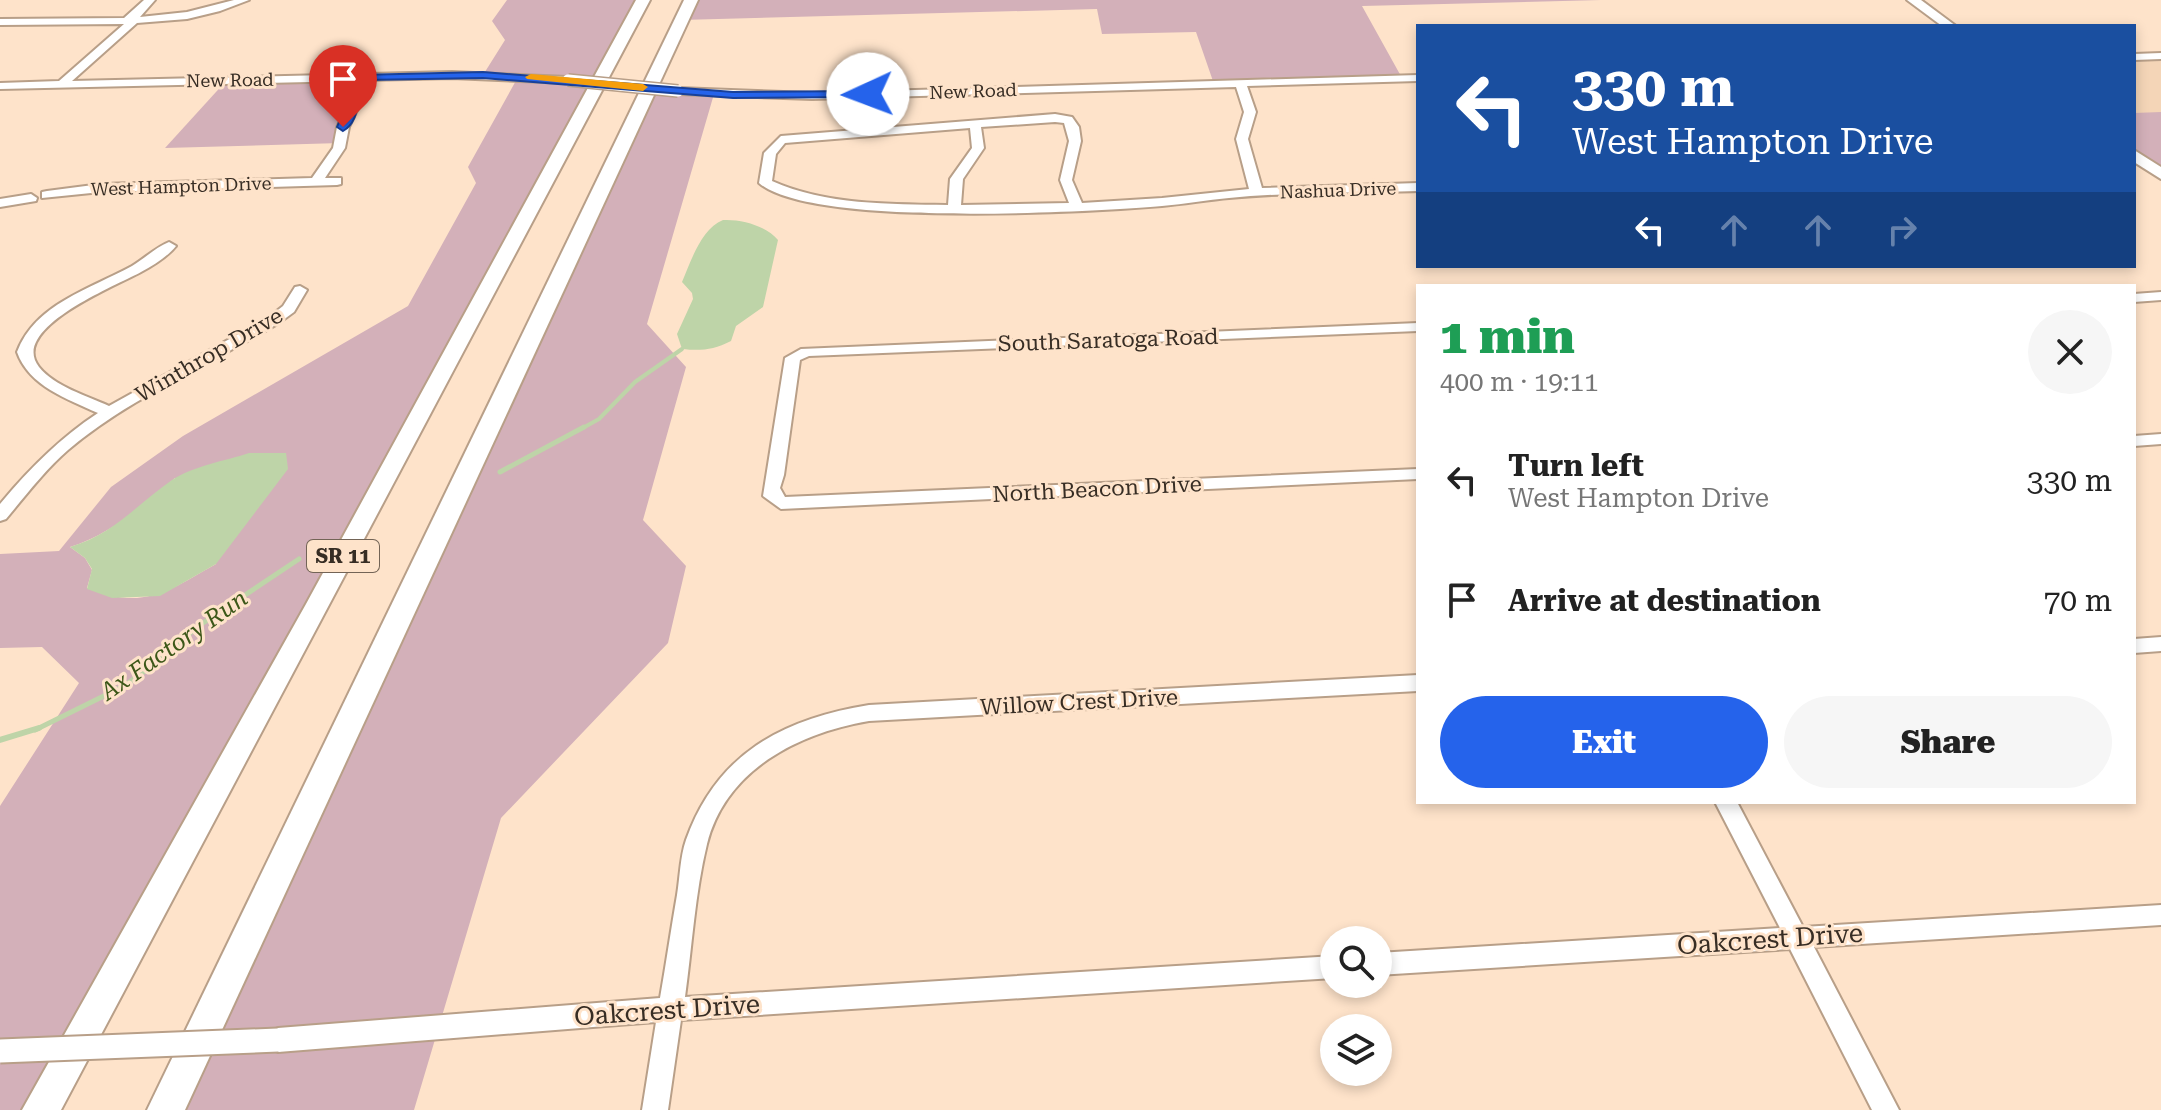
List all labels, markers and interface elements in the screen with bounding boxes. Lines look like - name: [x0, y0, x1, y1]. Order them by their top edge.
- pin: [309, 45, 377, 127]
- position arrow: [826, 52, 910, 136]
- text: 330 m: [1572, 54, 1734, 120]
- icon: left: [1440, 56, 1544, 160]
- icon: arrive: [321, 57, 365, 101]
- street label: New Road: [186, 69, 274, 91]
- street label: New Road: [929, 79, 1018, 103]
- text: West Hampton Drive: [1572, 121, 1933, 163]
- street label: West Hampton Drive: [90, 172, 272, 200]
- street label: Nashua Drive: [1279, 177, 1397, 203]
- icon: left: [1628, 208, 1672, 252]
- icon: ahead: [1712, 208, 1756, 252]
- icon: ahead: [1796, 208, 1840, 252]
- icon: right: [1880, 208, 1924, 252]
- street label: Winthrop Drive: [131, 303, 287, 407]
- text: 1 min: [1440, 309, 1575, 365]
- button: close: [2028, 310, 2112, 394]
- street label: South Saratoga Road: [997, 324, 1219, 356]
- text: 400 m · 19:11: [1440, 367, 1599, 397]
- text: Turn left: [1508, 448, 1644, 483]
- icon: left: [1440, 458, 1484, 502]
- text: 330 m: [2027, 463, 2112, 498]
- street label: North Beacon Drive: [992, 471, 1202, 507]
- text: West Hampton Drive: [1508, 483, 1769, 513]
- road number: SR 11: [307, 540, 379, 572]
- icon: arrive: [1440, 578, 1484, 622]
- text: Arrive at destination: [1508, 583, 1821, 618]
- text: 70 m: [2043, 583, 2112, 618]
- water label: Ax Factory Run: [94, 584, 253, 707]
- street label: Willow Crest Drive: [979, 684, 1179, 720]
- button: Exit: [1440, 696, 1768, 788]
- button: Share: [1784, 696, 2112, 788]
- street label: Oakcrest Drive: [1676, 918, 1864, 960]
- map controls: [1320, 926, 1392, 1086]
- button: search: [1320, 926, 1392, 998]
- street label: Oakcrest Drive: [573, 989, 761, 1031]
- button: layers: [1320, 1014, 1392, 1086]

